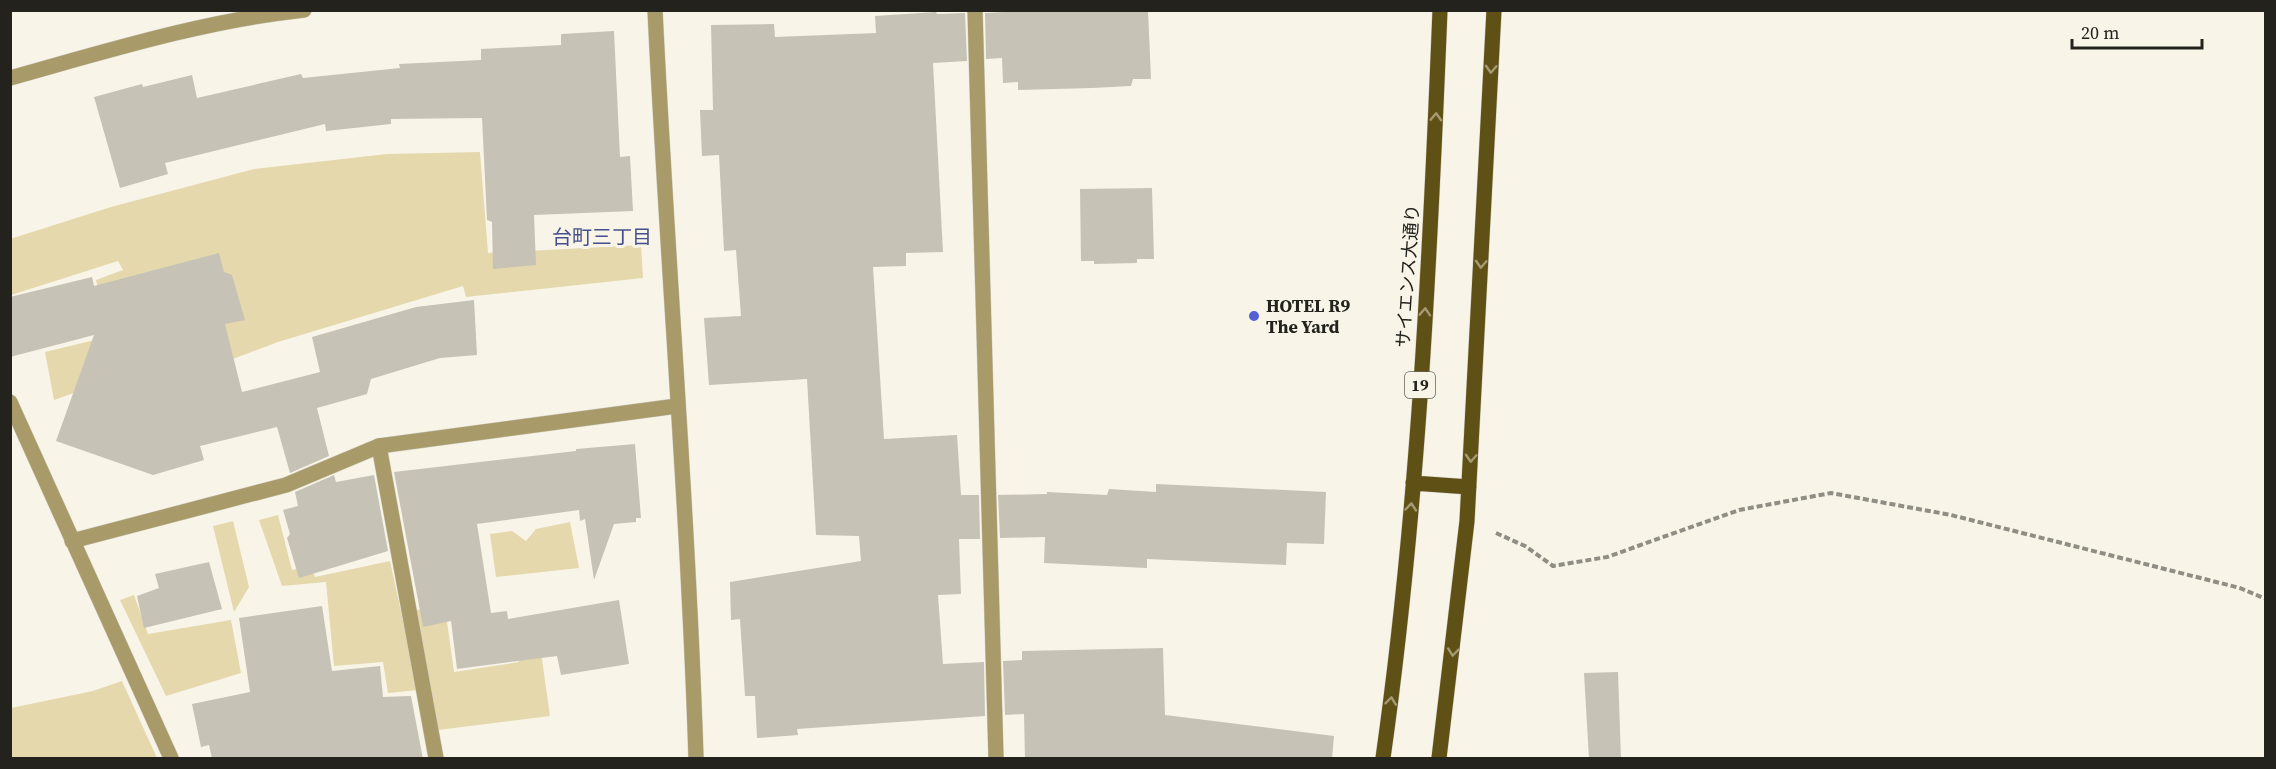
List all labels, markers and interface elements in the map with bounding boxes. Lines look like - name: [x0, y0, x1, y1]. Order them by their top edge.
- scale bar: [2072, 12, 2202, 50]
- text: 20 m: [2081, 20, 2119, 45]
- one-way arrow: [1484, 64, 1497, 73]
- one-way arrow: [1429, 113, 1442, 122]
- street label: サイエンス大通り: [1390, 204, 1425, 348]
- district label: 台町三丁目: [552, 223, 652, 251]
- one-way arrow: [1474, 259, 1487, 268]
- place label: HOTEL R9 The Yard: [1266, 293, 1351, 339]
- one-way arrow: [1419, 308, 1432, 317]
- marker: HOTEL R9 The Yard: [1247, 309, 1261, 323]
- road number: 19: [1405, 372, 1435, 398]
- one-way arrow: [1464, 454, 1477, 463]
- one-way arrow: [1404, 502, 1417, 511]
- one-way arrow: [1447, 648, 1459, 657]
- one-way arrow: [1384, 696, 1396, 705]

